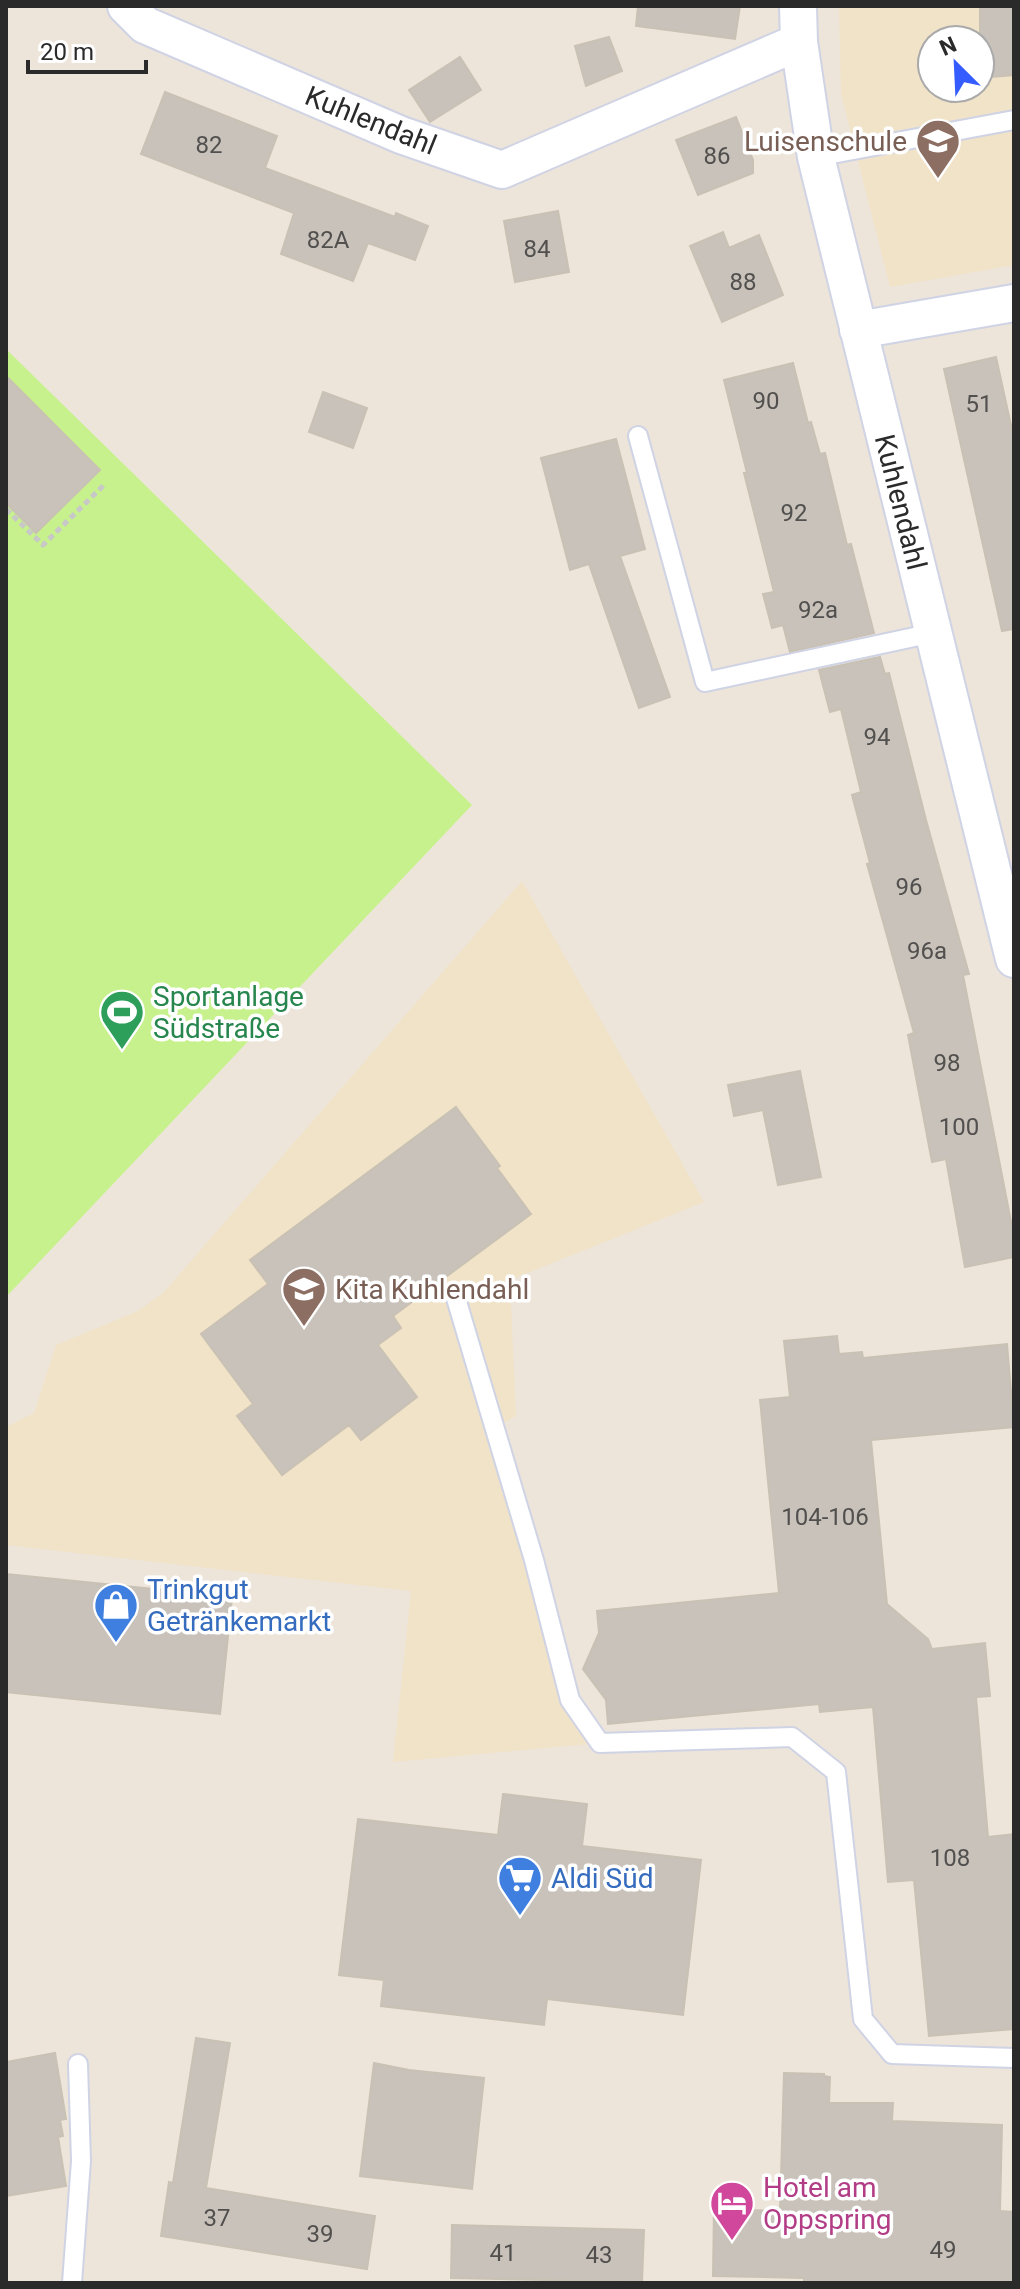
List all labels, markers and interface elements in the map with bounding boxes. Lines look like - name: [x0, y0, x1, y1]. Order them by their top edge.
- scale bar: [28, 24, 146, 74]
- north arrow: [916, 24, 996, 104]
- text: N: [936, 32, 960, 61]
- text: 20 m: [40, 38, 94, 66]
- street label: Kuhlendahl: [300, 79, 441, 162]
- school or university icon: Luisenschule: [914, 117, 962, 180]
- place label: Luisenschule: [744, 125, 907, 158]
- house number: 82: [196, 131, 222, 159]
- house number: 86: [704, 142, 730, 170]
- house number: 82A: [307, 226, 350, 254]
- house number: 84: [524, 235, 550, 263]
- house number: 88: [730, 268, 756, 296]
- house number: 90: [753, 387, 779, 415]
- house number: 51: [966, 390, 992, 418]
- street label: Kuhlendahl: [868, 431, 933, 573]
- house number: 92: [781, 499, 807, 527]
- house number: 92a: [798, 596, 838, 624]
- house number: 94: [864, 723, 890, 751]
- house number: 96: [896, 873, 922, 901]
- house number: 96a: [907, 937, 947, 965]
- place label: Sportanlage Südstraße: [153, 980, 304, 1045]
- sports icon: Sportanlage Südstraße: [98, 988, 146, 1051]
- house number: 98: [934, 1049, 960, 1077]
- house number: 100: [939, 1113, 979, 1141]
- school or university icon: Kita Kuhlendahl: [280, 1265, 328, 1328]
- place label: Kita Kuhlendahl: [335, 1273, 529, 1306]
- house number: 104-106: [781, 1503, 869, 1531]
- place label: Trinkgut Getränkemarkt: [147, 1573, 331, 1638]
- shop icon: Trinkgut Getränkemarkt: [92, 1581, 140, 1644]
- house number: 108: [930, 1844, 970, 1872]
- supermarket icon: Aldi Süd: [496, 1854, 544, 1917]
- place label: Aldi Süd: [551, 1862, 653, 1895]
- place label: Hotel am Oppspring: [763, 2171, 891, 2236]
- hotel icon: Hotel am Oppspring: [708, 2179, 756, 2242]
- house number: 37: [204, 2204, 230, 2232]
- house number: 39: [307, 2220, 333, 2248]
- house number: 49: [930, 2236, 956, 2264]
- house number: 41: [490, 2239, 516, 2267]
- house number: 43: [586, 2241, 612, 2269]

